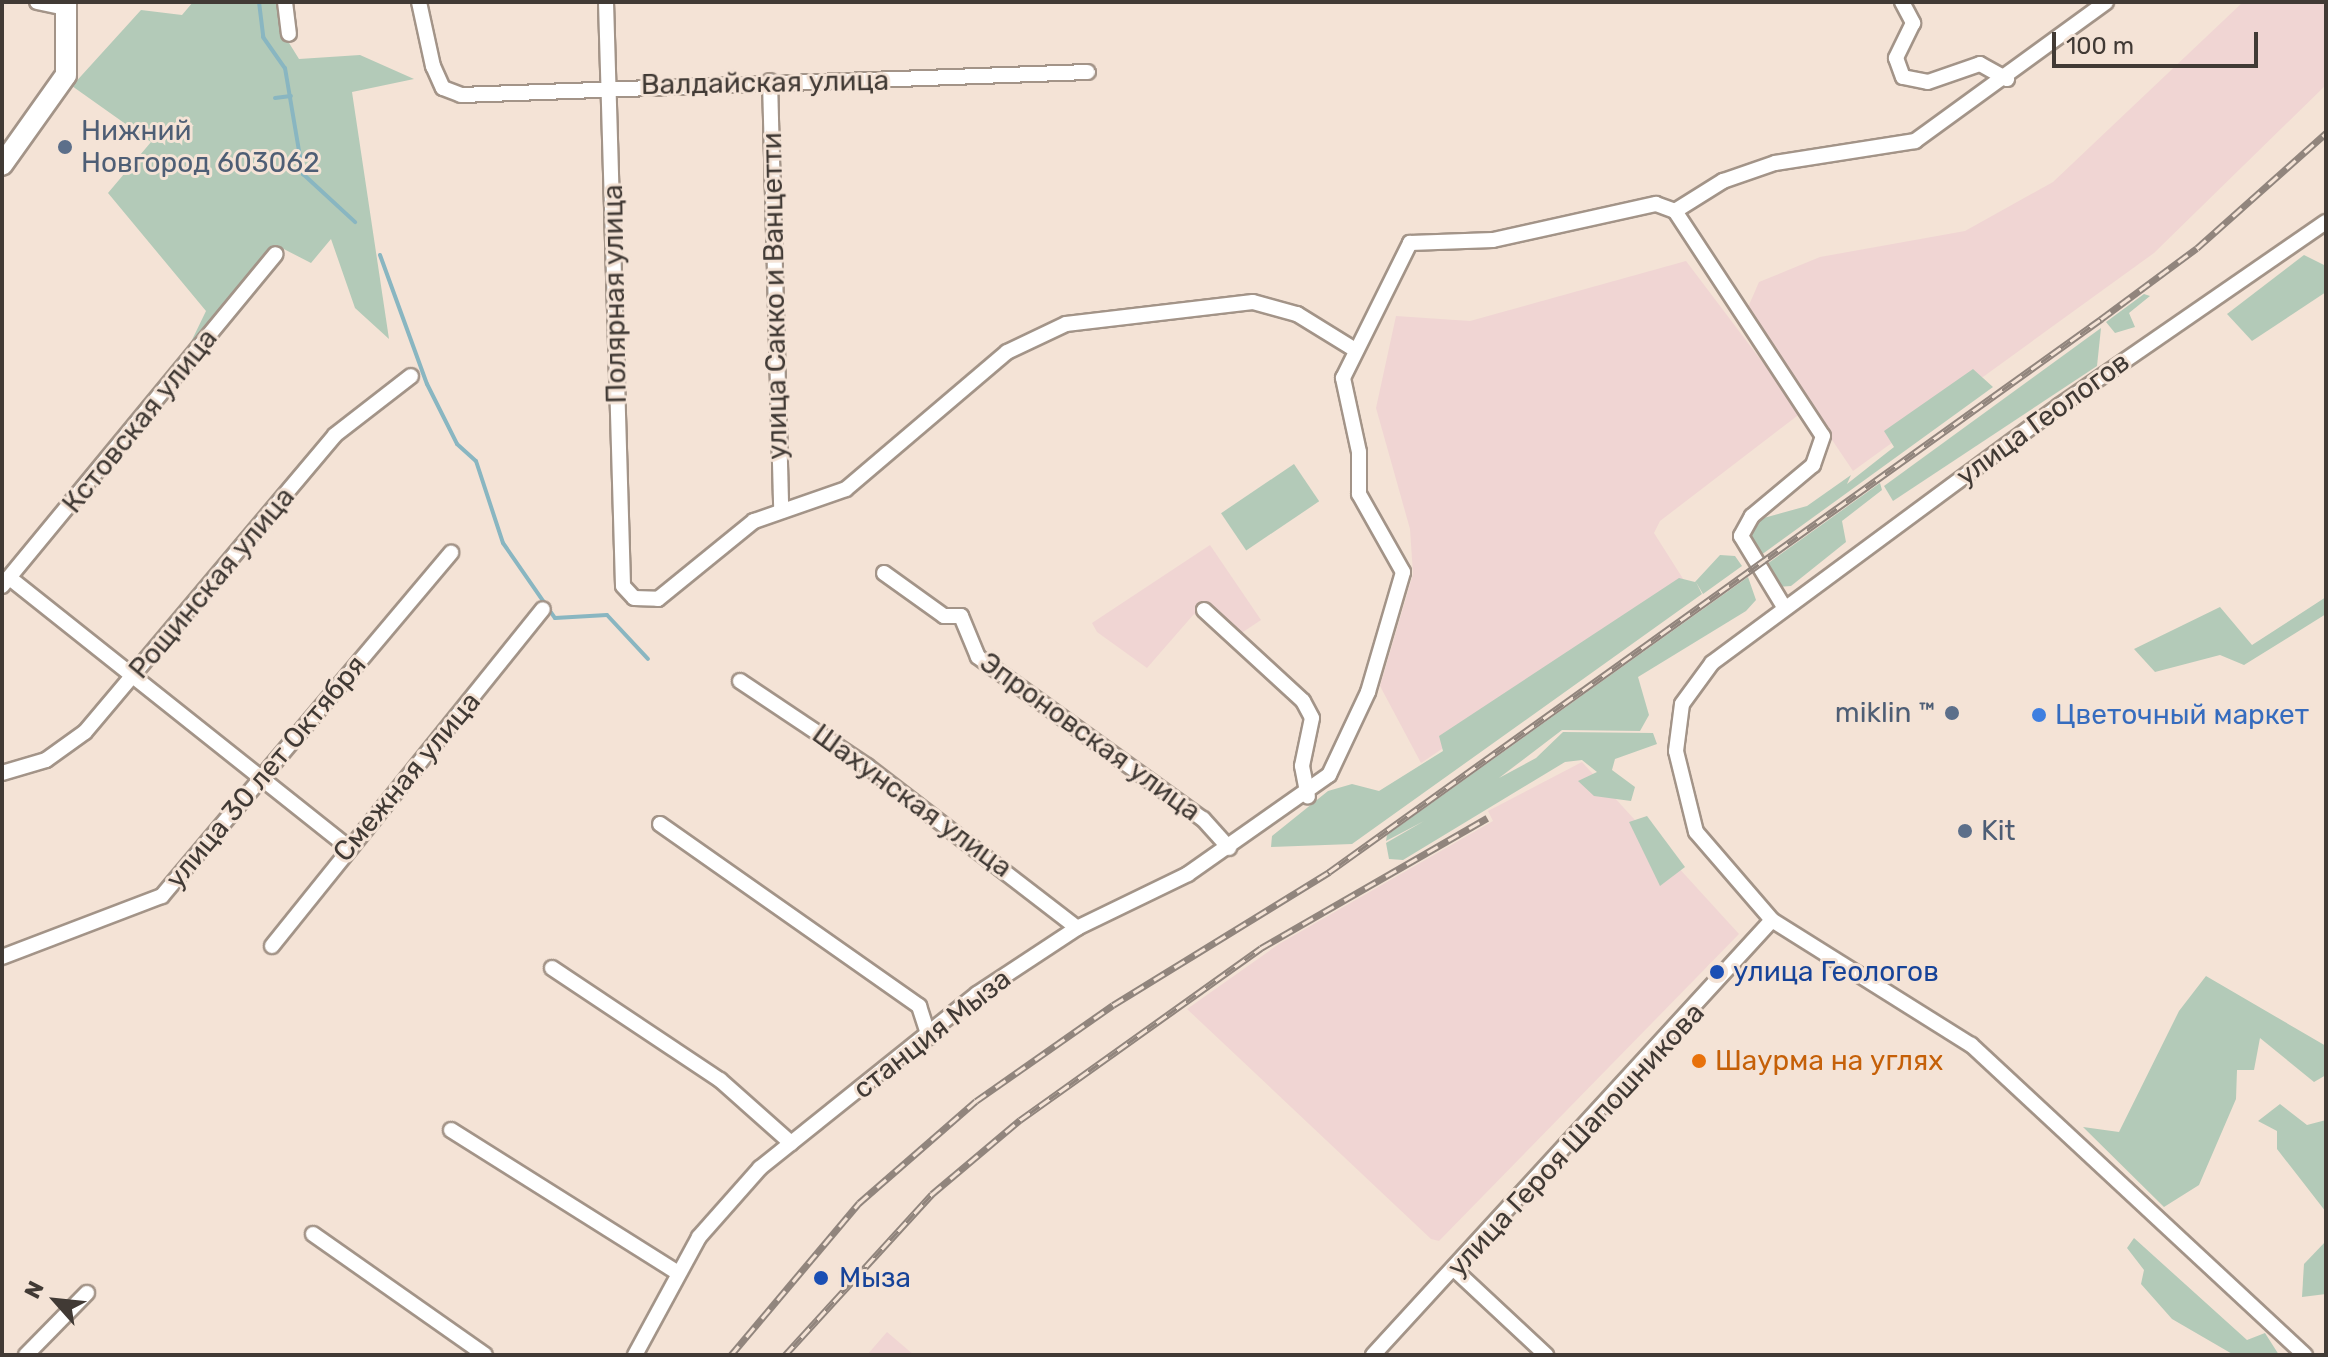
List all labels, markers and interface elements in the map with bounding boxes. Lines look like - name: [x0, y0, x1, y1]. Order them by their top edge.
- scale bar: [2056, 16, 2262, 66]
- text: 100 m: [2066, 32, 2134, 60]
- street label: Валдайская улица: [641, 64, 889, 102]
- place label: Нижний Новгород 603062: [81, 114, 320, 180]
- street label: улица Сакко и Ванцетти: [755, 132, 795, 460]
- marker: Нижний Новгород 603062: [56, 138, 74, 156]
- street label: Полярная улица: [596, 184, 634, 404]
- street label: Кстовская улица: [55, 322, 225, 520]
- street label: улица Геологов: [1950, 345, 2136, 493]
- street label: Рощинская улица: [122, 480, 302, 686]
- street label: Эпроновская улица: [973, 646, 1207, 828]
- street label: улица 30 лет Октября: [159, 649, 373, 895]
- street label: Смежная улица: [326, 685, 488, 869]
- place label: miklin ™: [1835, 696, 1936, 730]
- place label: Цветочный маркет: [2055, 698, 2309, 732]
- marker: miklin ™: [1943, 704, 1961, 722]
- marker: Цветочный маркет: [2030, 706, 2048, 724]
- street label: Шахунская улица: [806, 717, 1018, 885]
- place label: Kit: [1981, 814, 2016, 848]
- marker: Kit: [1956, 822, 1974, 840]
- place label: улица Геологов: [1733, 955, 1939, 989]
- street label: станция Мыза: [847, 962, 1017, 1106]
- marker: улица Геологов: [1708, 963, 1726, 981]
- street label: улица Героя Шапошникова: [1440, 996, 1712, 1284]
- place label: Шаурма на углях: [1715, 1044, 1943, 1078]
- marker: Шаурма на углях: [1690, 1052, 1708, 1070]
- north arrow: [16, 1261, 96, 1341]
- place label: Мыза: [839, 1261, 911, 1295]
- marker: Мыза: [810, 1267, 832, 1289]
- text: N: [19, 1277, 50, 1303]

